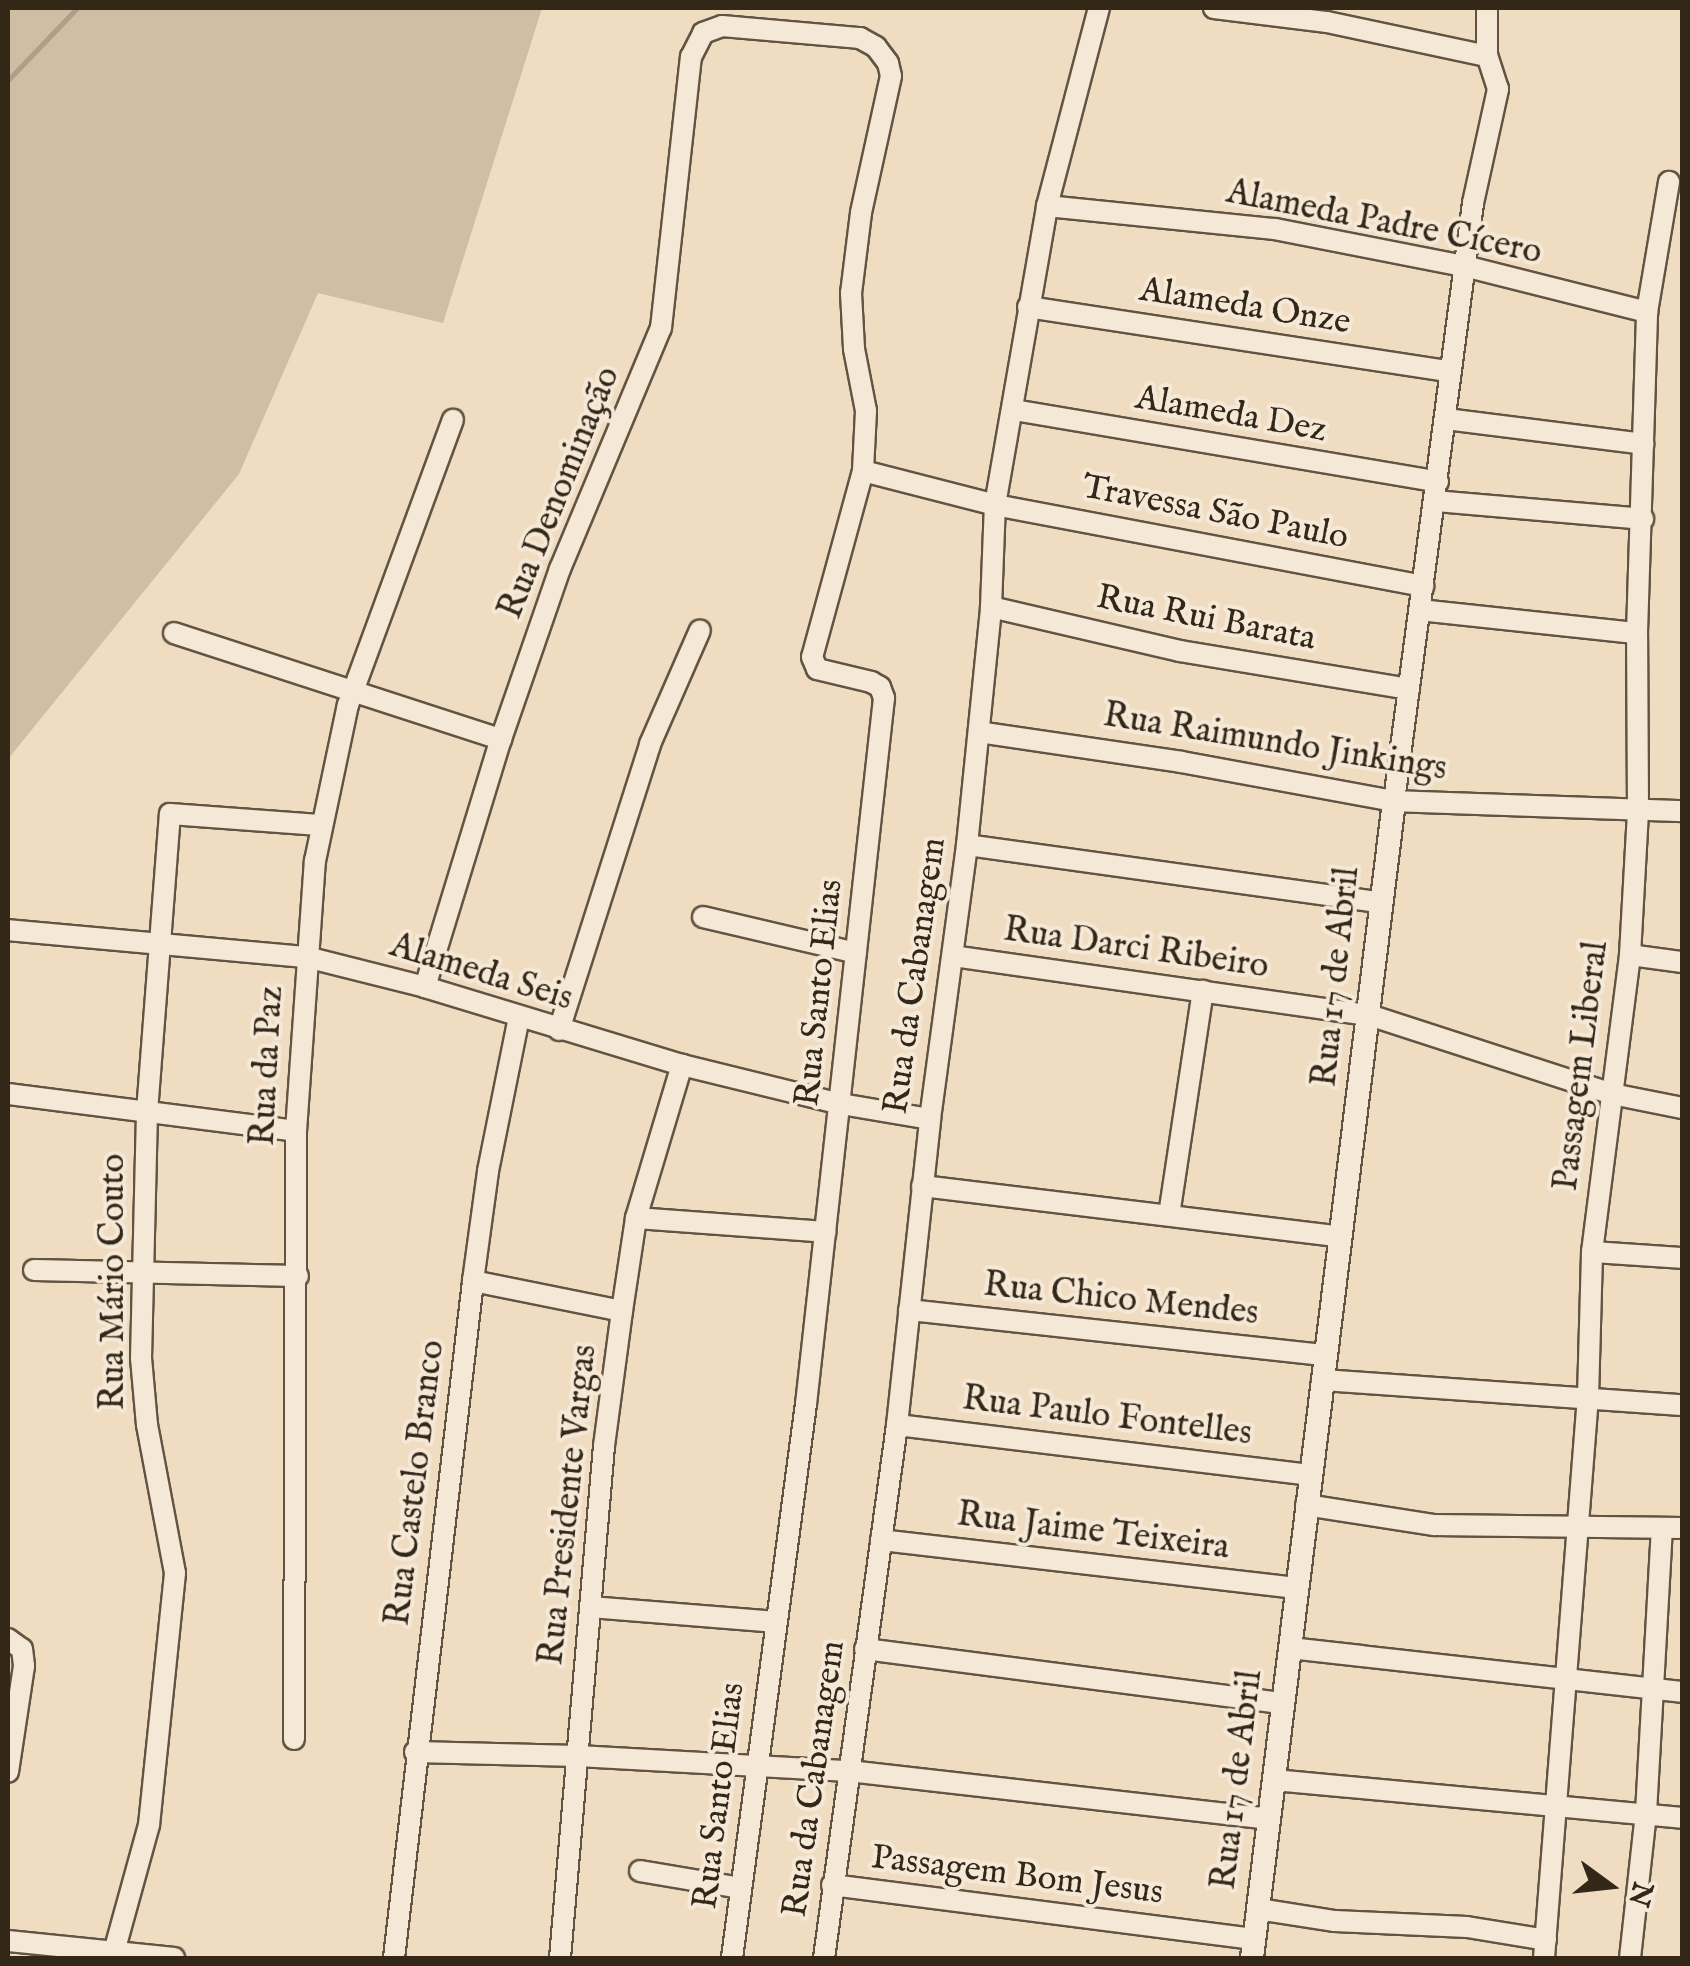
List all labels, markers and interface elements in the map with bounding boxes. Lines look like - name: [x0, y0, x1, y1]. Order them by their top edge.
- street label: Alameda Padre Cícero: [1223, 172, 1545, 274]
- street label: Alameda Onze: [1137, 270, 1353, 344]
- street label: Rua Denominação: [490, 361, 630, 625]
- street label: Alameda Dez: [1132, 378, 1330, 452]
- street label: Travessa São Paulo: [1078, 467, 1352, 559]
- street label: Rua Rui Barata: [1093, 577, 1319, 661]
- street label: Rua Raimundo Jinkings: [1100, 695, 1450, 791]
- street label: Rua da Cabanagem: [876, 835, 956, 1117]
- street label: Rua 17 de Abril: [1305, 865, 1369, 1089]
- street label: Rua Santo Elias: [787, 877, 853, 1109]
- street label: Rua Darci Ribeiro: [1001, 910, 1271, 988]
- street label: Alameda Seis: [385, 925, 577, 1021]
- street label: Passagem Liberal: [1546, 939, 1618, 1193]
- street label: Rua da Paz: [243, 985, 293, 1147]
- street label: Rua Mário Couto: [93, 1154, 135, 1410]
- street label: Rua Chico Mendes: [982, 1265, 1260, 1335]
- street label: Rua Castelo Branco: [378, 1338, 454, 1628]
- street label: Rua Presidente Vargas: [531, 1343, 607, 1667]
- street label: Rua Paulo Fontelles: [960, 1378, 1254, 1456]
- street label: Rua Jaime Teixeira: [955, 1494, 1231, 1570]
- street label: Rua da Cabanagem: [775, 1638, 855, 1920]
- street label: Rua 17 de Abril: [1204, 1668, 1272, 1892]
- street label: Rua Santo Elias: [685, 1680, 755, 1912]
- north arrow: [1560, 1836, 1660, 1936]
- street label: Passagem Bom Jesus: [869, 1837, 1165, 1915]
- text: N: [1619, 1878, 1660, 1910]

